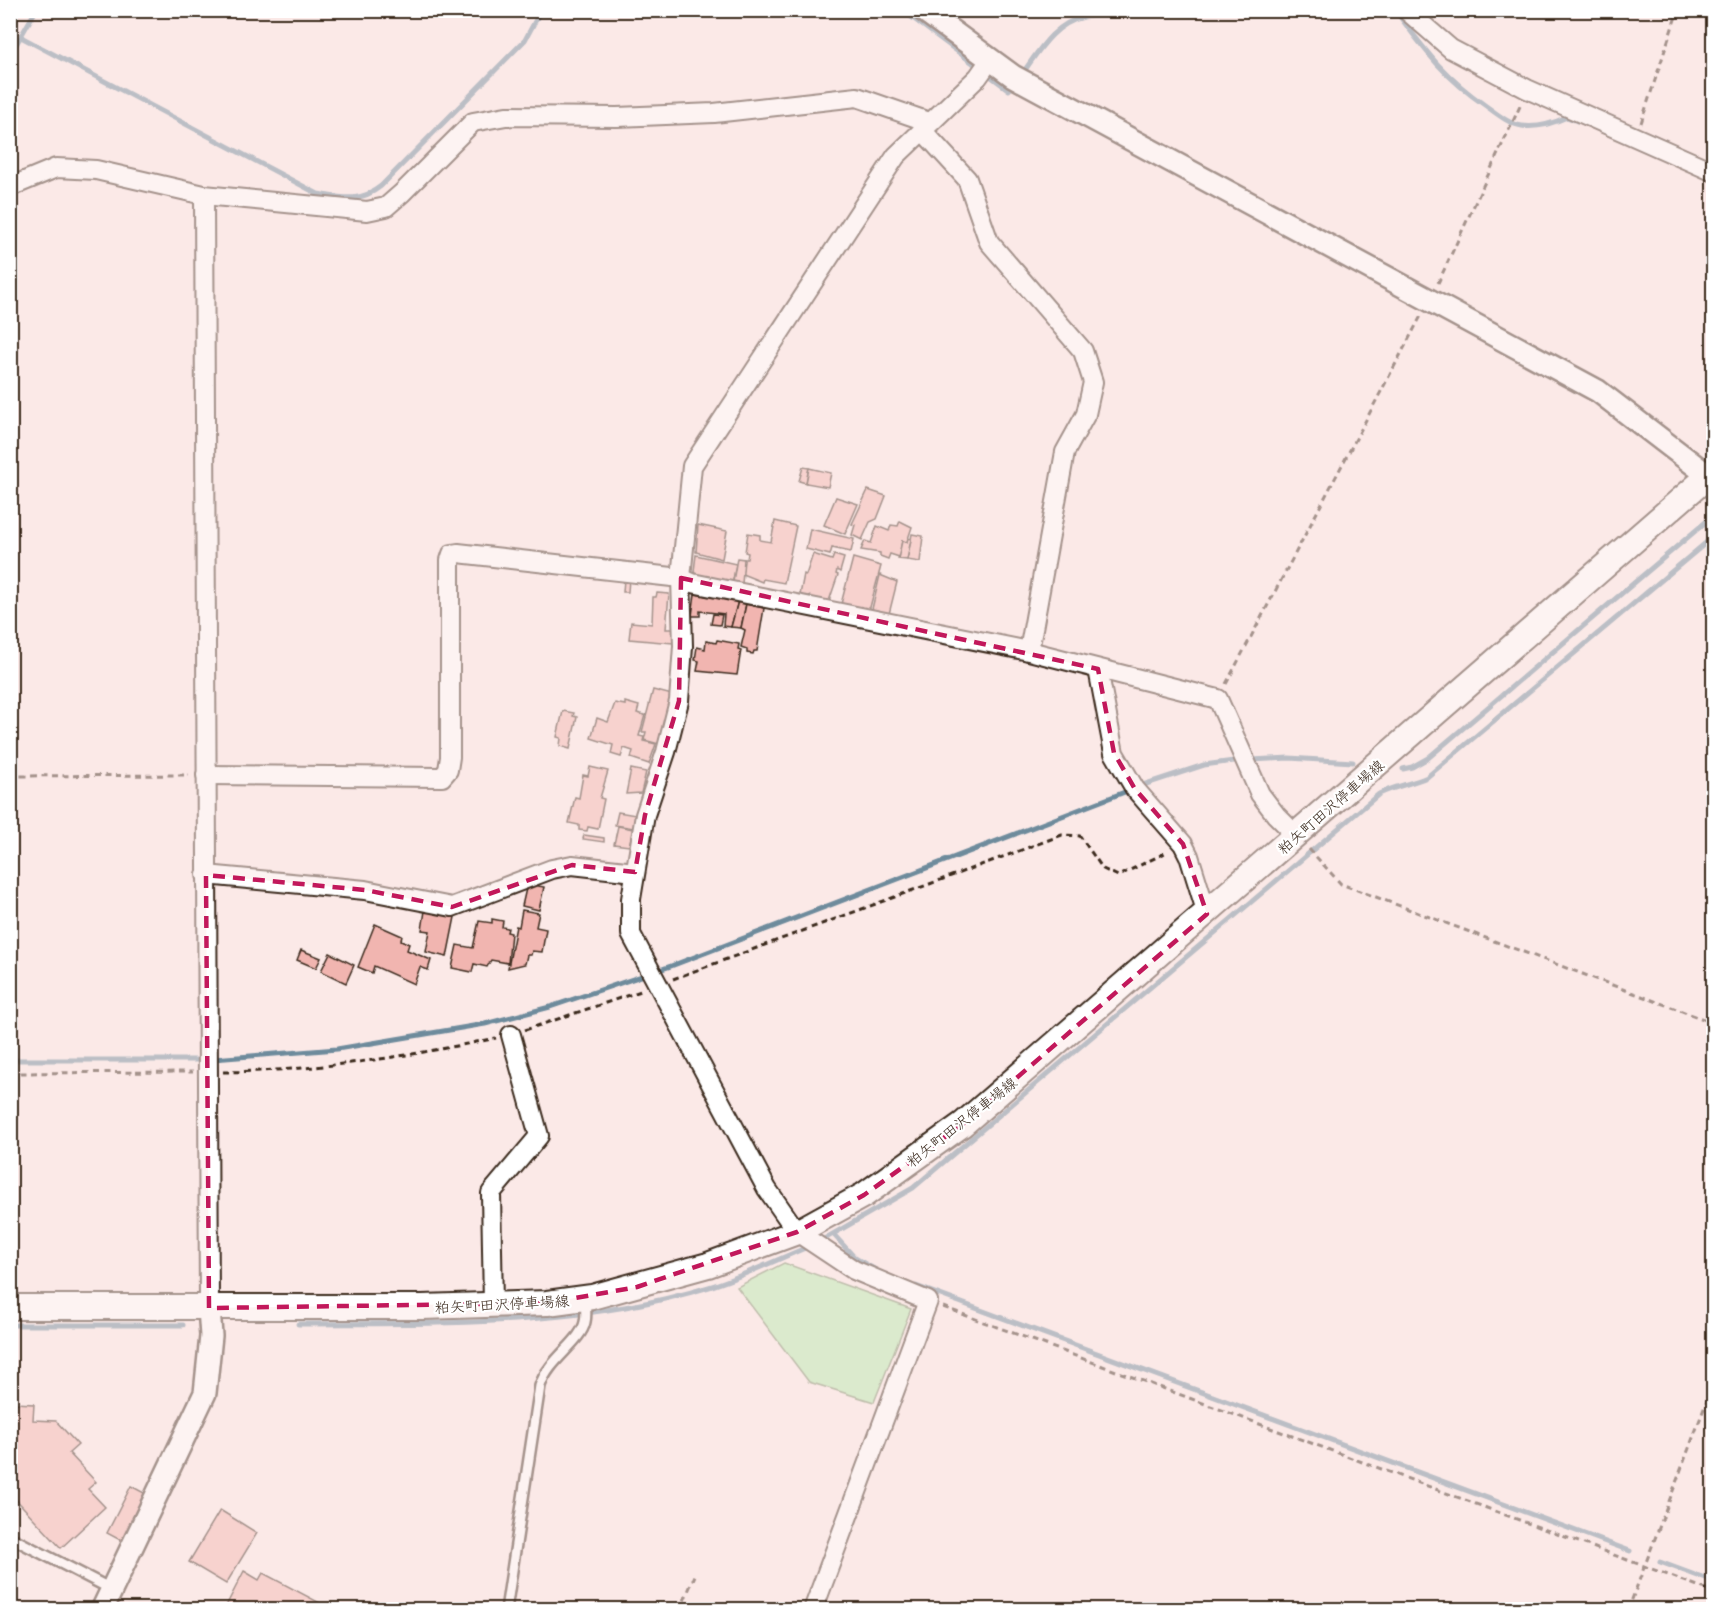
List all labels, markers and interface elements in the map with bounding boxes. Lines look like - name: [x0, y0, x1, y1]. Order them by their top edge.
- street label: 粕矢町田沢停車場線: [1272, 753, 1388, 859]
- street label: 粕矢町田沢停車場線: [901, 1070, 1021, 1172]
- street label: 粕矢町田沢停車場線: [434, 1288, 570, 1318]

